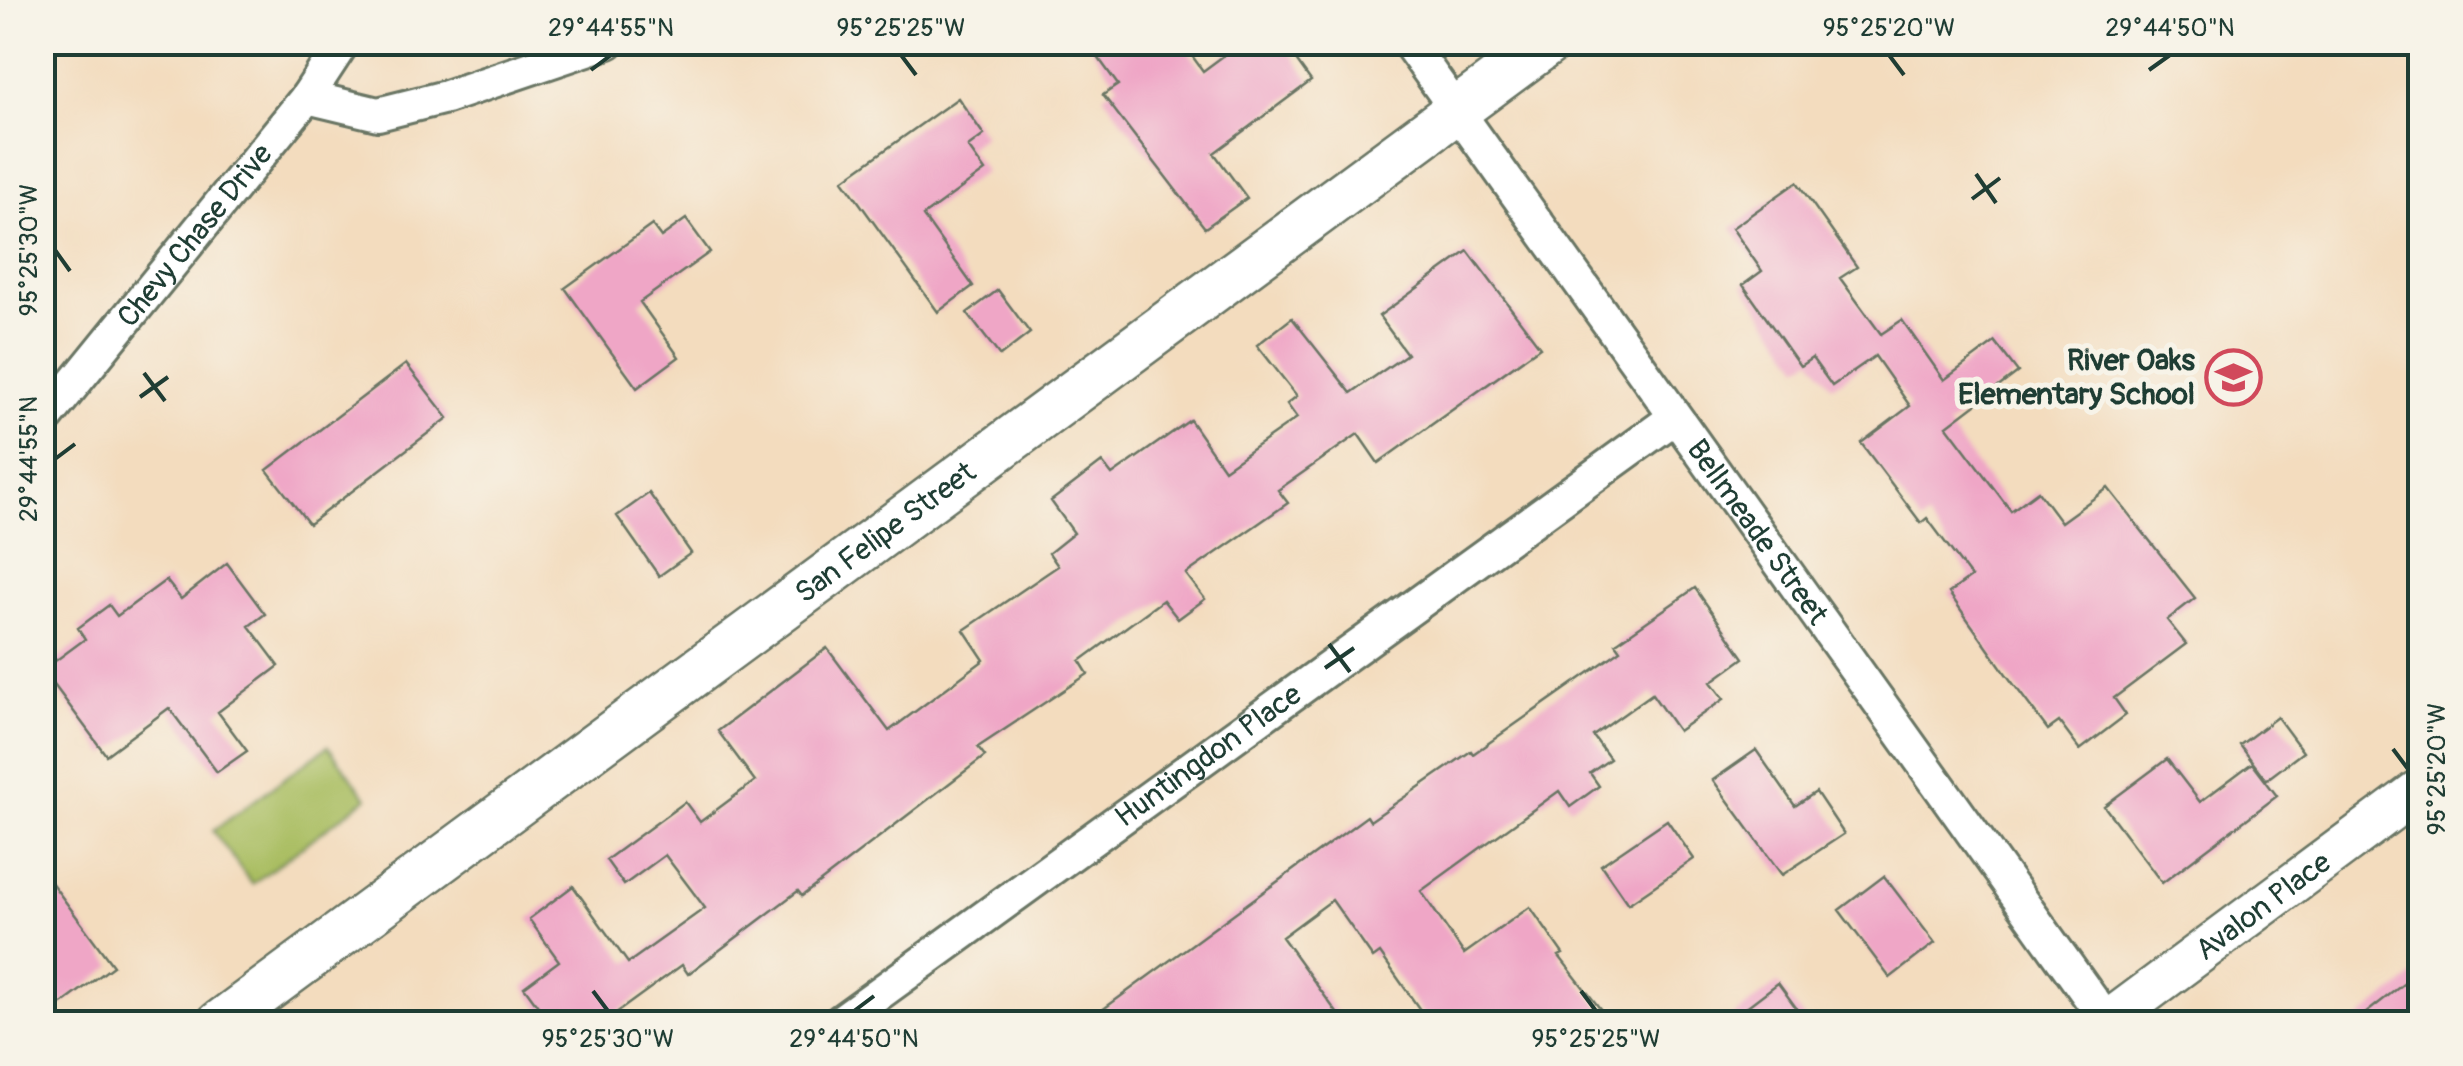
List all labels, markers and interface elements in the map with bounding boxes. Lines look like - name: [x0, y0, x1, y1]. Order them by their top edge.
- text: 29°44'55"N: [548, 13, 674, 44]
- text: 95°25'25"W: [837, 13, 965, 44]
- text: 95°25'20"W: [1823, 13, 1955, 44]
- text: 29°44'50"N: [2105, 13, 2235, 44]
- street label: Chevy Chase Drive: [110, 136, 281, 335]
- text: 95°25'30"W: [14, 184, 45, 316]
- place label: River Oaks Elementary School: [1958, 342, 2196, 413]
- school or university icon: River Oaks Elementary School: [2204, 347, 2264, 407]
- text: 29°44'55"N: [14, 396, 45, 522]
- street label: Bellmeade Street: [1679, 432, 1837, 633]
- street label: San Felipe Street: [788, 453, 984, 611]
- street label: Huntingdon Place: [1108, 676, 1309, 836]
- text: 95°25'20"W: [2422, 703, 2453, 835]
- street label: Avalon Place: [2188, 844, 2338, 969]
- text: 95°25'30"W: [542, 1024, 674, 1055]
- text: 29°44'50"N: [789, 1024, 919, 1055]
- text: 95°25'25"W: [1532, 1024, 1660, 1055]

